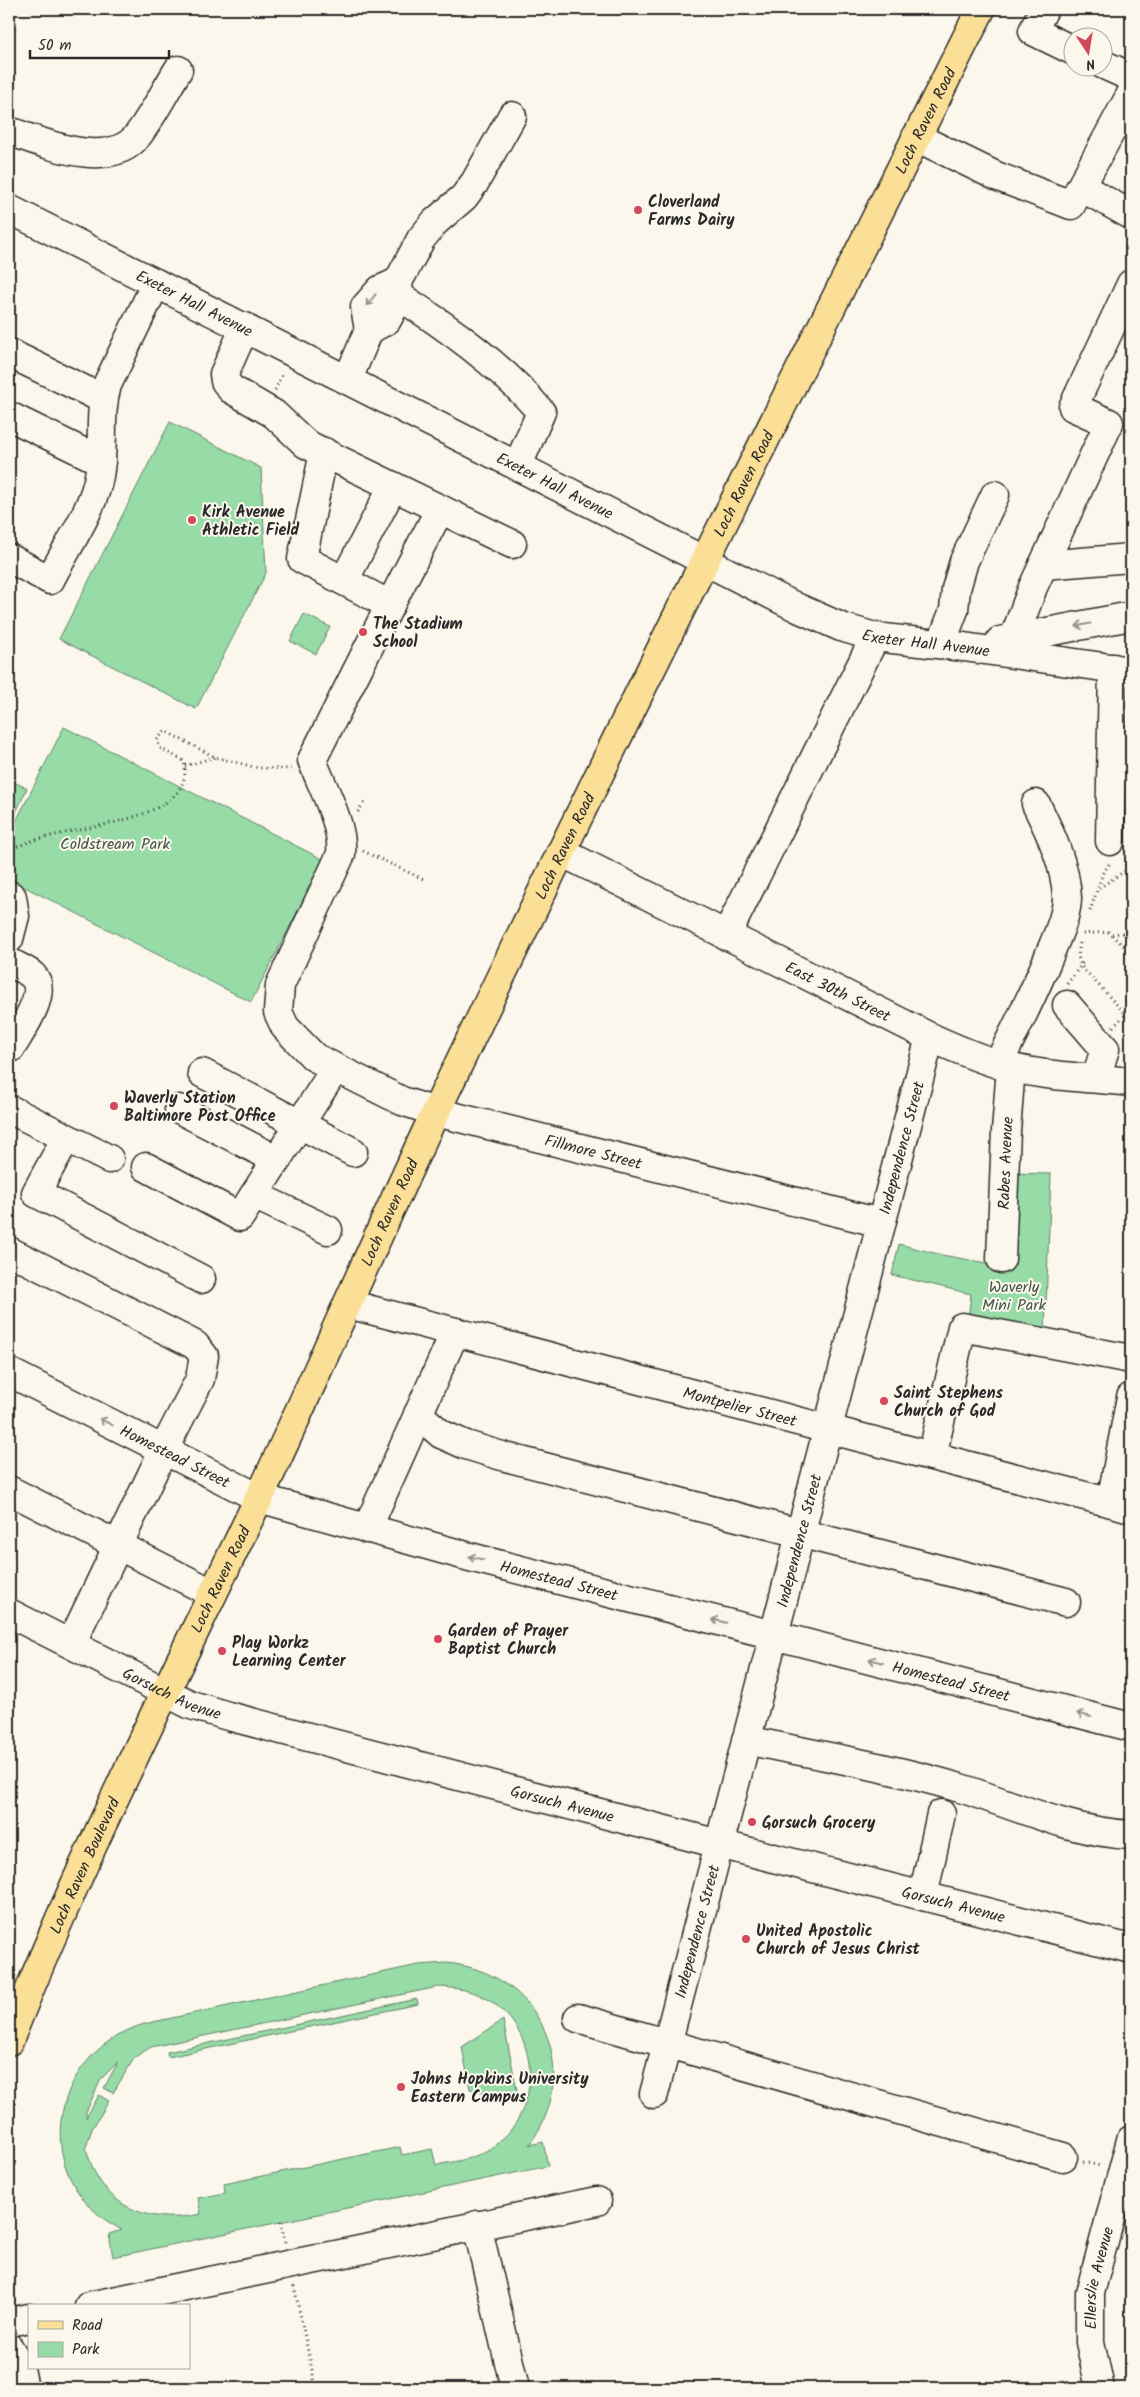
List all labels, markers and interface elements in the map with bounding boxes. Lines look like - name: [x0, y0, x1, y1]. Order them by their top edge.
- scale bar: [30, 28, 169, 60]
- north arrow: [1062, 28, 1112, 78]
- text: 50 m: [38, 34, 72, 58]
- text: N: [1084, 52, 1097, 75]
- street label: Loch Raven Road: [889, 63, 964, 179]
- place label: Cloverland Farms Dairy: [648, 190, 735, 233]
- marker: Cloverland Farms Dairy: [632, 204, 644, 216]
- street label: Exeter Hall Avenue: [131, 264, 257, 344]
- one-way arrow: [366, 293, 377, 306]
- street label: Loch Raven Road: [707, 426, 782, 542]
- street label: Exeter Hall Avenue: [492, 446, 617, 527]
- place label: Kirk Avenue Athletic Field: [202, 500, 300, 543]
- marker: Kirk Avenue Athletic Field: [186, 514, 198, 526]
- place label: The Stadium School: [373, 612, 463, 655]
- one-way arrow: [1076, 620, 1092, 630]
- street label: Exeter Hall Avenue: [859, 623, 991, 665]
- marker: The Stadium School: [357, 626, 369, 638]
- street label: Loch Raven Road: [529, 788, 603, 904]
- park label: Coldstream Park: [60, 832, 170, 857]
- street label: East 30th Street: [780, 955, 895, 1030]
- street label: Independence Street: [873, 1078, 932, 1218]
- place label: Waverly Station Baltimore Post Office: [124, 1086, 276, 1129]
- marker: Waverly Station Baltimore Post Office: [108, 1100, 120, 1112]
- street label: Rabes Avenue: [992, 1116, 1021, 1210]
- street label: Fillmore Street: [542, 1129, 645, 1177]
- street label: Loch Raven Road: [355, 1154, 426, 1271]
- park label: Waverly Mini Park: [982, 1275, 1047, 1318]
- street label: Montpelier Street: [680, 1381, 800, 1435]
- place label: Saint Stephens Church of God: [894, 1381, 1004, 1424]
- marker: Saint Stephens Church of God: [878, 1395, 890, 1407]
- one-way arrow: [98, 1417, 113, 1427]
- street label: Homestead Street: [115, 1419, 235, 1496]
- street label: Independence Street: [771, 1471, 830, 1610]
- street label: Loch Raven Road: [185, 1521, 258, 1637]
- one-way arrow: [469, 1553, 485, 1563]
- street label: Homestead Street: [497, 1554, 621, 1609]
- one-way arrow: [711, 1615, 727, 1625]
- place label: Garden of Prayer Baptist Church: [448, 1619, 569, 1662]
- place label: Play Workz Learning Center: [232, 1631, 347, 1674]
- marker: Garden of Prayer Baptist Church: [432, 1633, 444, 1645]
- marker: Play Workz Learning Center: [216, 1645, 228, 1657]
- street label: Homestead Street: [889, 1655, 1013, 1710]
- one-way arrow: [868, 1656, 884, 1665]
- street label: Gorsuch Avenue: [118, 1661, 224, 1727]
- one-way arrow: [1077, 1710, 1093, 1719]
- street label: Gorsuch Avenue: [507, 1779, 616, 1830]
- street label: Loch Raven Boulevard: [44, 1793, 128, 1938]
- place label: Gorsuch Grocery: [762, 1811, 876, 1836]
- marker: Gorsuch Grocery: [746, 1816, 758, 1828]
- street label: Independence Street: [668, 1862, 728, 2001]
- street label: Gorsuch Avenue: [899, 1880, 1008, 1930]
- place label: United Apostolic Church of Jesus Christ: [756, 1919, 921, 1962]
- marker: United Apostolic Church of Jesus Christ: [740, 1933, 752, 1945]
- place label: Johns Hopkins University Eastern Campus: [411, 2067, 589, 2110]
- marker: Johns Hopkins University Eastern Campus: [395, 2081, 407, 2093]
- street label: Ellerslie Avenue: [1079, 2224, 1121, 2330]
- legend: [28, 2304, 190, 2370]
- text: Road: [72, 2314, 103, 2338]
- text: Park: [72, 2338, 100, 2362]

